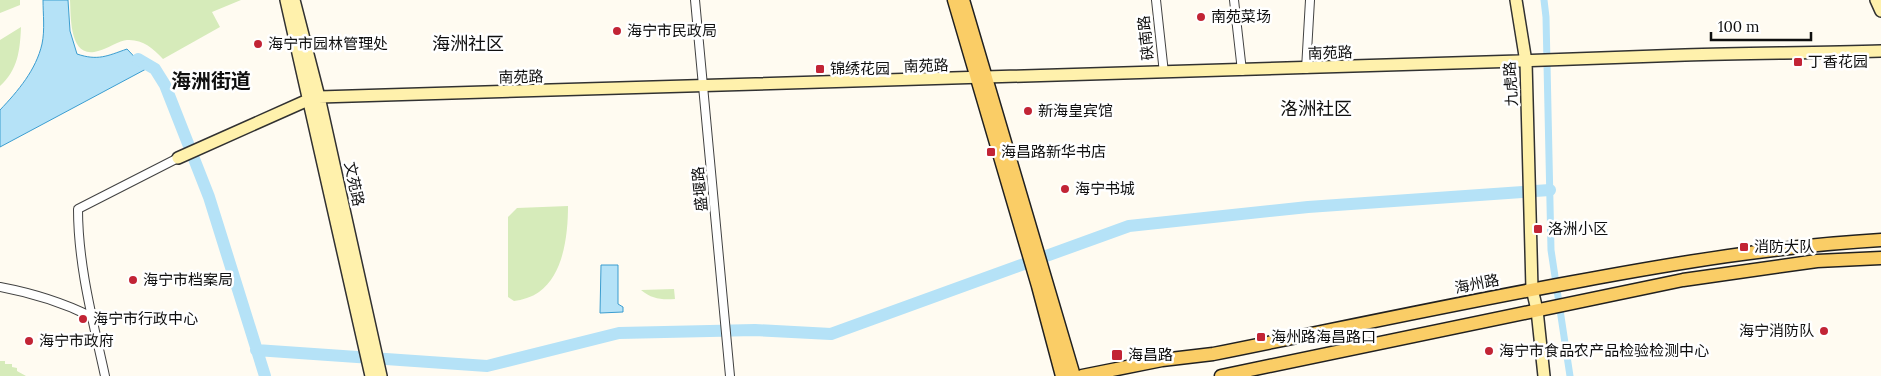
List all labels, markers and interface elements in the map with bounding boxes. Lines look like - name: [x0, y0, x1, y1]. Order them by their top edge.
- place label: 南苑菜场: [1211, 7, 1271, 26]
- scale bar: [1711, 10, 1811, 42]
- marker: 南苑菜场: [1195, 11, 1207, 23]
- street label: 硖南路: [1134, 15, 1157, 61]
- text: 100 m: [1718, 17, 1759, 36]
- place label: 海宁市民政局: [627, 21, 717, 40]
- marker: 海宁市民政局: [611, 25, 623, 37]
- district label: 海洲社区: [432, 32, 504, 55]
- place label: 海宁市园林管理处: [268, 34, 388, 53]
- marker: 海宁市园林管理处: [252, 38, 264, 50]
- street label: 南苑路: [1307, 42, 1353, 63]
- place label: 丁香花园: [1808, 52, 1868, 71]
- street label: 南苑路: [903, 55, 949, 76]
- marker: 丁香花园: [1792, 56, 1804, 68]
- place label: 锦绣花园: [830, 59, 890, 78]
- street label: 九虎路: [1500, 61, 1521, 107]
- marker: 锦绣花园: [814, 63, 826, 75]
- street label: 南苑路: [498, 67, 544, 86]
- district label: 海洲街道: [171, 68, 251, 93]
- district label: 洛洲社区: [1280, 97, 1352, 120]
- place label: 新海皇宾馆: [1038, 101, 1113, 120]
- marker: 新海皇宾馆: [1022, 105, 1034, 117]
- place label: 海昌路新华书店: [1001, 142, 1106, 161]
- marker: 海昌路新华书店: [985, 146, 997, 158]
- street label: 文苑路: [341, 160, 368, 208]
- street label: 盛堰路: [688, 166, 711, 212]
- place label: 海宁书城: [1075, 179, 1135, 198]
- marker: 海宁书城: [1059, 183, 1071, 195]
- place label: 洛洲小区: [1548, 219, 1608, 238]
- marker: 洛洲小区: [1532, 223, 1544, 235]
- place label: 消防大队: [1754, 237, 1814, 256]
- marker: 消防大队: [1738, 241, 1750, 253]
- place label: 海宁市档案局: [143, 270, 233, 289]
- street label: 海州路: [1453, 270, 1501, 297]
- marker: 海宁市档案局: [127, 274, 139, 286]
- place label: 海宁市行政中心: [93, 309, 198, 328]
- marker: 海宁市行政中心: [77, 313, 89, 325]
- place label: 海宁消防队: [1739, 321, 1814, 340]
- marker: 海宁消防队: [1818, 325, 1830, 337]
- place label: 海州路海昌路口: [1271, 327, 1376, 346]
- place label: 海宁市政府: [39, 331, 114, 350]
- marker: 海州路海昌路口: [1255, 331, 1267, 343]
- marker: 海宁市政府: [23, 335, 35, 347]
- place label: 海宁市食品农产品检验检测中心: [1499, 341, 1709, 360]
- place label: 海昌路: [1128, 345, 1173, 364]
- marker: 海宁市食品农产品检验检测中心: [1483, 345, 1495, 357]
- marker: 海昌路: [1110, 348, 1124, 362]

